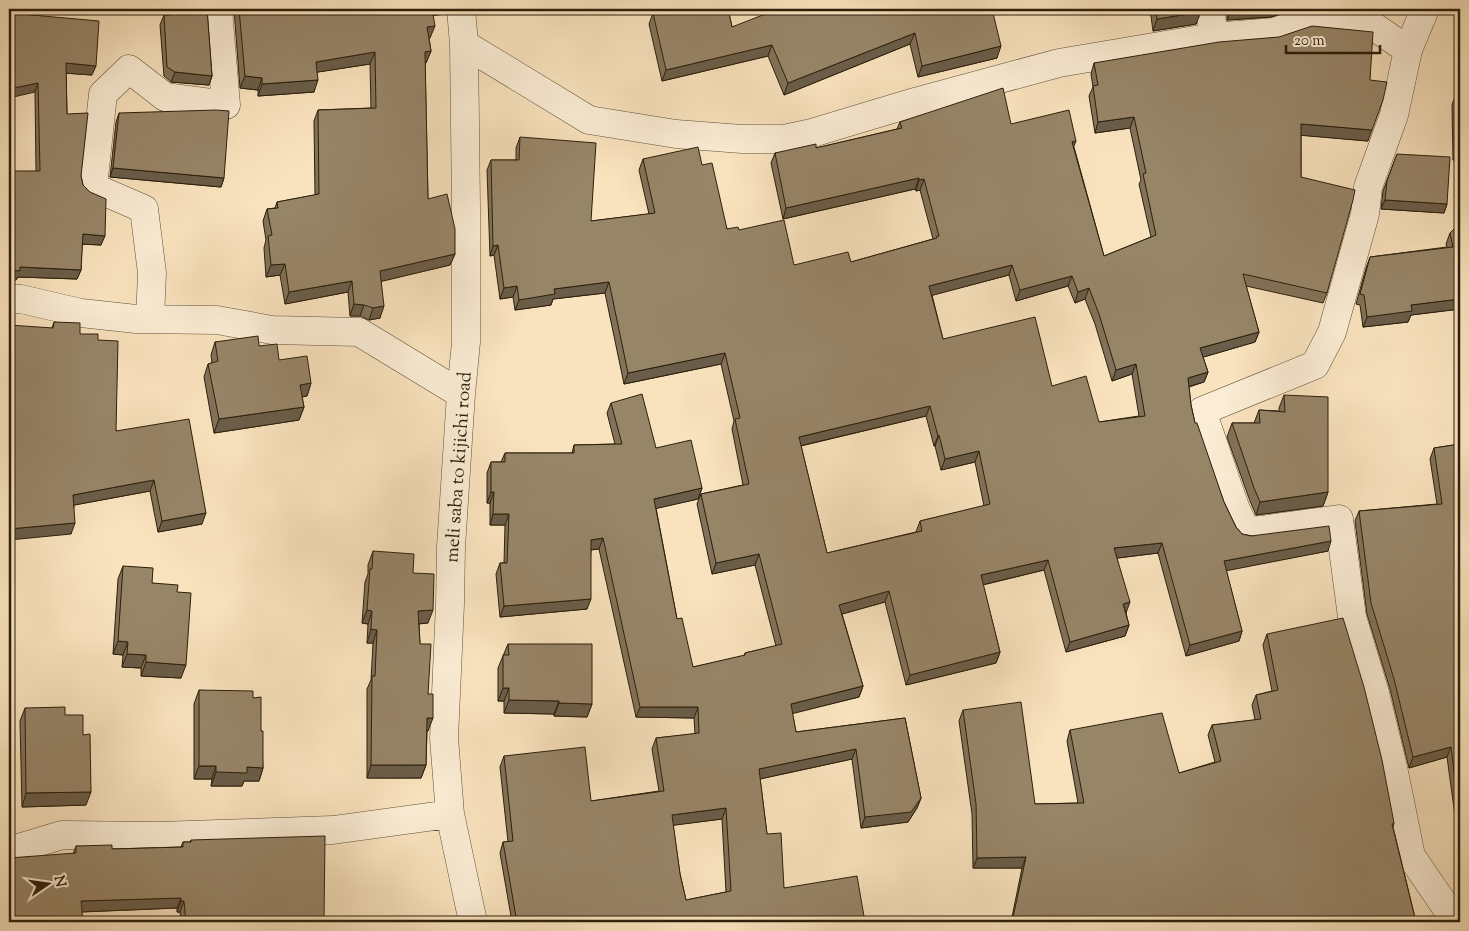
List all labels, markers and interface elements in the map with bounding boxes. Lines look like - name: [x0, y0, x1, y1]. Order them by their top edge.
- scale bar: [1286, 22, 1380, 54]
- text: 20 m: [1294, 31, 1325, 52]
- street label: meli saba to kijichi road: [439, 371, 480, 564]
- north arrow: [22, 858, 72, 908]
- text: N: [48, 874, 70, 889]

